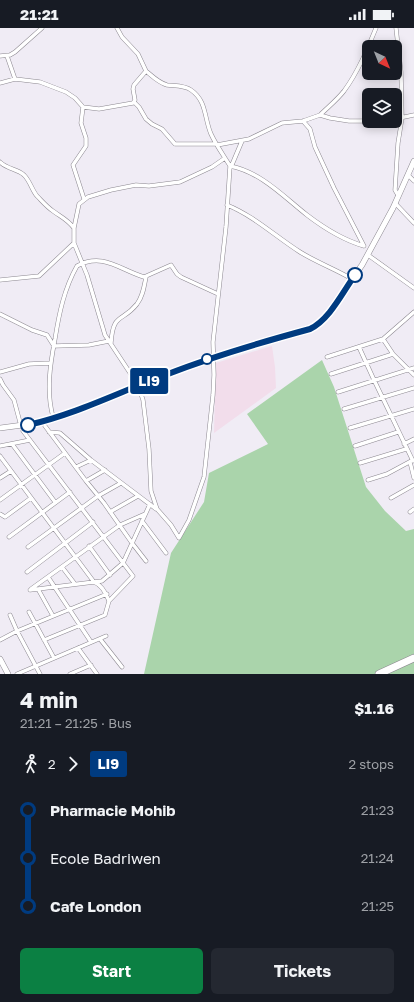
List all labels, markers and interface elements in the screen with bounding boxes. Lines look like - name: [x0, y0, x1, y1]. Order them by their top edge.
- text: 21:21: [20, 5, 59, 23]
- north arrow: [362, 40, 402, 80]
- map controls: [362, 40, 402, 128]
- button: layers: [362, 88, 402, 128]
- unlabelled marker: [347, 267, 363, 283]
- unlabelled marker: [201, 353, 213, 365]
- line badge: LI9: [126, 368, 172, 394]
- text: LI9: [138, 372, 160, 389]
- unlabelled marker: [20, 417, 36, 433]
- text: 4 min: [20, 686, 78, 713]
- text: $1.16: [354, 699, 394, 717]
- text: 21:21 – 21:25 · Bus: [20, 715, 132, 731]
- icon: walk: [20, 753, 42, 775]
- icon: forward: [62, 753, 84, 775]
- text: LI9: [98, 755, 119, 772]
- text: 2: [48, 756, 56, 772]
- text: 2 stops: [348, 756, 394, 772]
- text: Pharmacie Mohib: [50, 801, 176, 819]
- text: 21:23: [361, 802, 394, 818]
- text: Ecole Badriwen: [50, 849, 161, 867]
- text: 21:24: [361, 850, 394, 866]
- text: Cafe London: [50, 897, 141, 915]
- text: 21:25: [361, 898, 394, 914]
- button: Start: [20, 948, 203, 994]
- button: Tickets: [211, 948, 394, 994]

